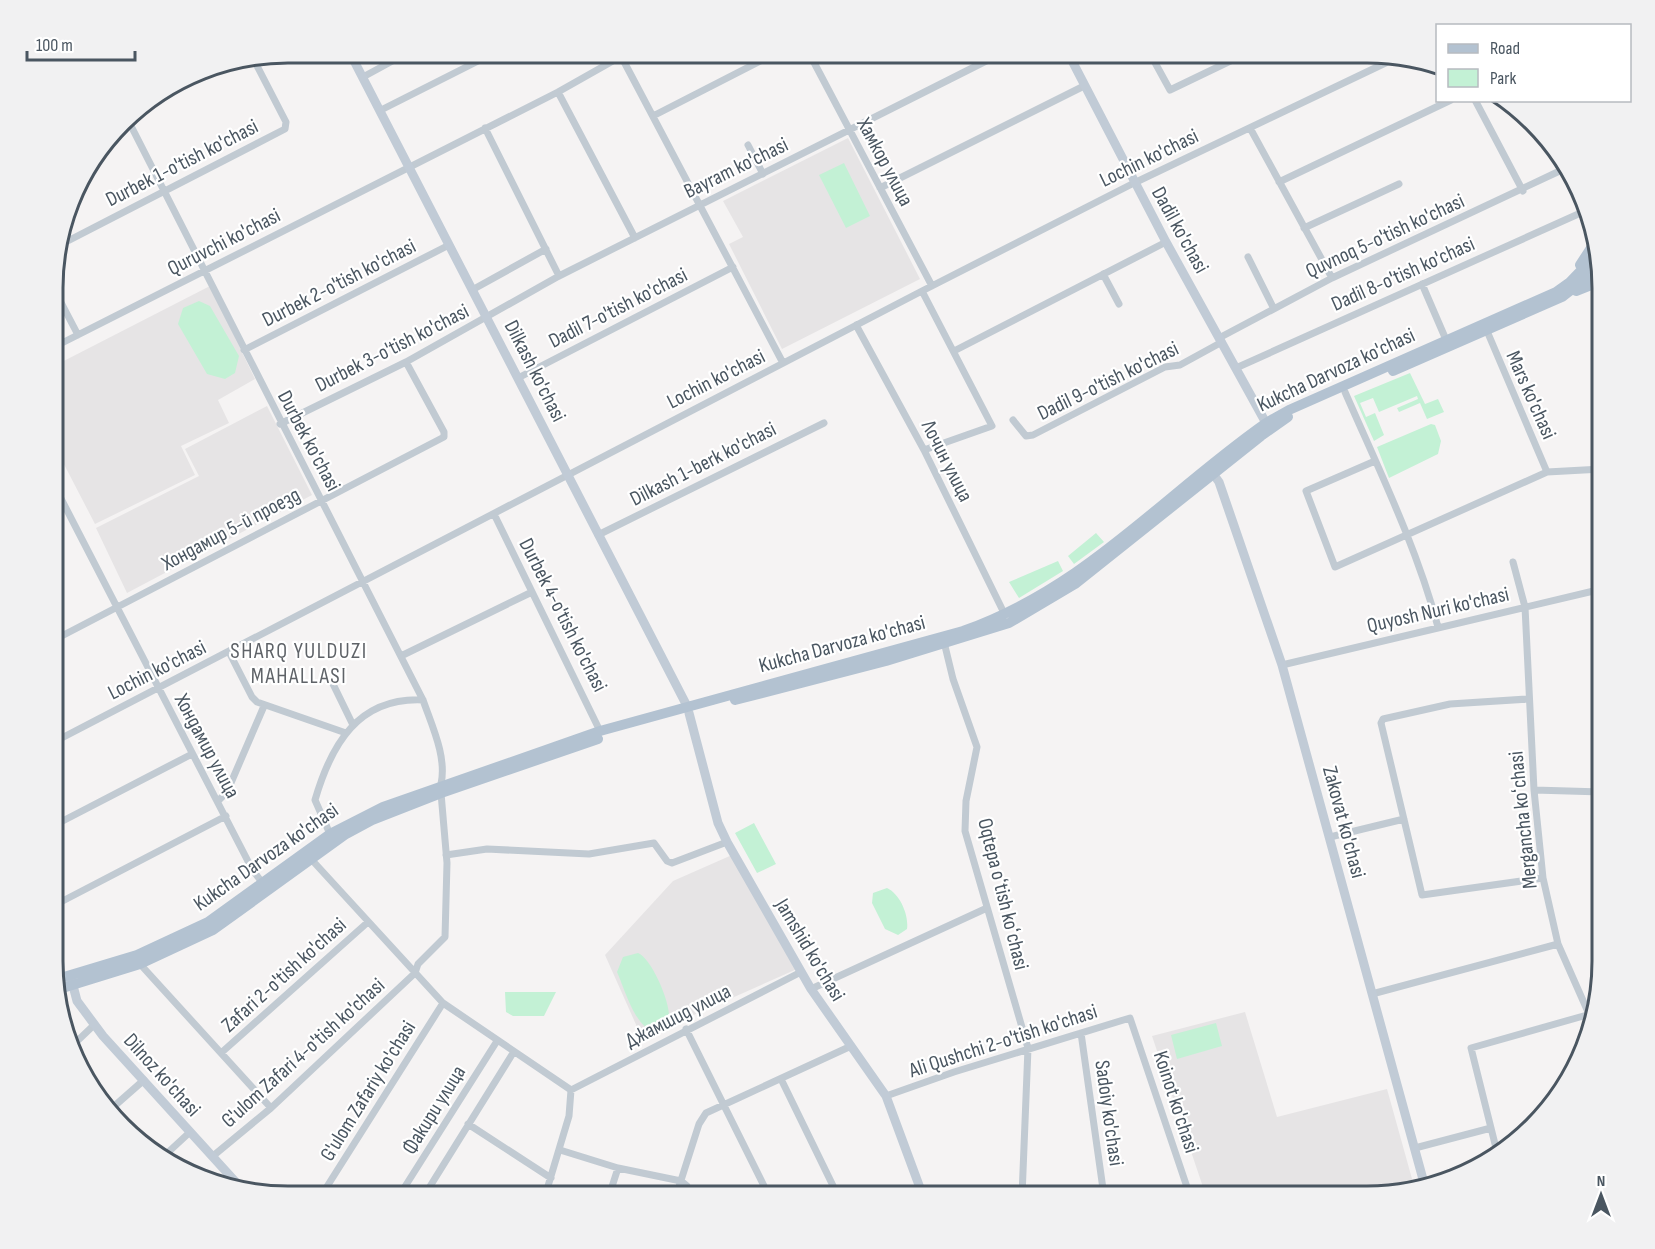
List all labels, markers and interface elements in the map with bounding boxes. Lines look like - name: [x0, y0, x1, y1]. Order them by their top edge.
- scale bar: [27, 24, 135, 62]
- legend: [1436, 24, 1631, 102]
- text: 100 m: [36, 35, 73, 56]
- text: Road: [1490, 38, 1520, 59]
- text: Park: [1490, 68, 1516, 89]
- street label: Хамкор улица: [851, 113, 919, 210]
- street label: Durbek 1-o'tish ko'chasi: [102, 114, 262, 212]
- street label: Lochin ko'chasi: [1096, 123, 1202, 193]
- street label: Bayram ko'chasi: [680, 132, 792, 204]
- street label: Dadil ko'chasi: [1146, 182, 1214, 278]
- street label: Quvnoq 5-o'tish ko'chasi: [1302, 188, 1468, 284]
- street label: Quruvchi ko'chasi: [163, 203, 285, 281]
- street label: Dadil 8-o'tish ko'chasi: [1328, 231, 1478, 317]
- street label: Durbek 2-o'tish ko'chasi: [258, 234, 420, 332]
- street label: Dadil 7-o'tish ko'chasi: [545, 262, 691, 354]
- street label: Durbek 3-o'tish ko'chasi: [311, 299, 473, 397]
- street label: Dilkash ko'chasi: [499, 316, 571, 426]
- street label: Kukcha Darvoza ko'chasi: [1253, 323, 1419, 417]
- street label: Dadil 9-o'tish ko'chasi: [1033, 336, 1183, 426]
- street label: Lochin ko'chasi: [663, 344, 769, 414]
- street label: Mars ko'chasi: [1501, 347, 1561, 443]
- street label: Durbek ko'chasi: [272, 386, 346, 496]
- street label: Лочин улица: [915, 415, 978, 506]
- street label: Dilkash 1-berk ko'chasi: [626, 416, 780, 512]
- street label: Хондамир 5-й проезд: [157, 482, 304, 576]
- street label: Durbek 4-o'tish ko'chasi: [514, 534, 612, 696]
- street label: Quyosh Nuri ko'chasi: [1365, 582, 1511, 638]
- street label: Kukcha Darvoza ko'chasi: [756, 610, 928, 678]
- street label: Lochin ko'chasi: [104, 635, 210, 705]
- district label: SHARQ YULDUZI MAHALLASI: [230, 638, 368, 690]
- street label: Хондамир улица: [169, 689, 245, 802]
- street label: Mergancha koʻchasi: [1503, 750, 1543, 890]
- street label: Zakovat ko'chasi: [1317, 763, 1371, 881]
- street label: Kukcha Darvoza ko'chasi: [189, 798, 343, 916]
- street label: Oqtepa oʻtish koʻchasi: [972, 816, 1034, 972]
- street label: Jamshid ko'chasi: [769, 893, 850, 1006]
- street label: Zafari 2-o'tish ko'chasi: [217, 913, 351, 1037]
- street label: G'ulom Zafari 4-o'tish ko'chasi: [216, 973, 390, 1133]
- street label: Джамшид улица: [621, 979, 735, 1053]
- street label: Ali Qushchi 2-o'tish ko'chasi: [905, 999, 1100, 1084]
- street label: G'ulom Zafariy ko'chasi: [315, 1016, 421, 1166]
- street label: Dilnoz ko'chasi: [118, 1028, 206, 1122]
- street label: Koinot ko'chasi: [1148, 1048, 1204, 1156]
- street label: Sadoiy ko'chasi: [1089, 1059, 1129, 1167]
- street label: Факири улица: [397, 1061, 471, 1159]
- north arrow: [1571, 1165, 1631, 1225]
- text: N: [1597, 1172, 1605, 1191]

